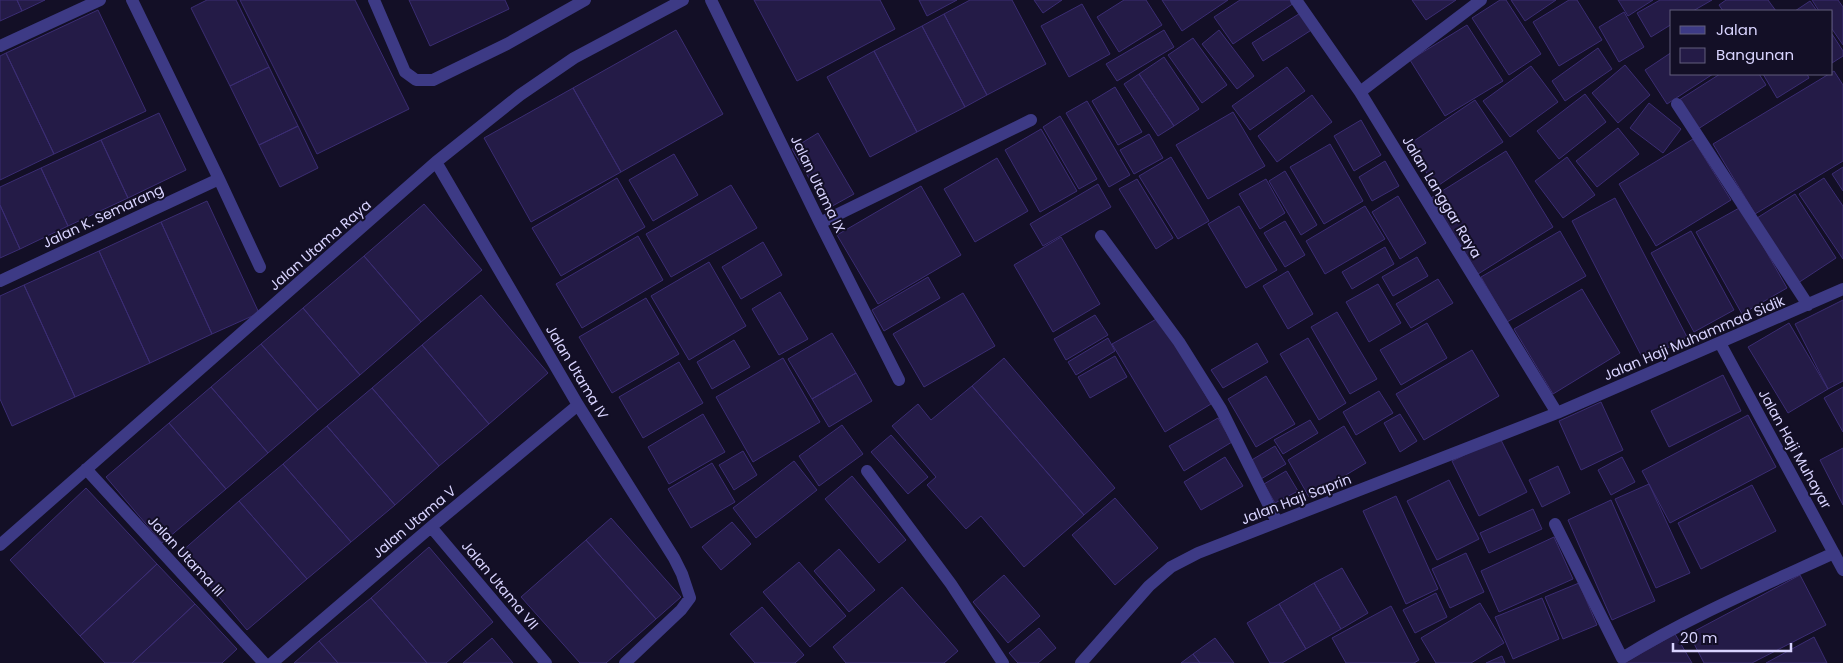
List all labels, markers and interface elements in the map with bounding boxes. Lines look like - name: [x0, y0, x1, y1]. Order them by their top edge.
- legend: [1670, 10, 1833, 75]
- text: Jalan: [1716, 19, 1758, 40]
- text: Bangunan: [1716, 44, 1794, 65]
- street label: Jalan Utama IX: [786, 132, 850, 236]
- street label: Jalan Langgar Raya: [1397, 132, 1487, 262]
- street label: Jalan K. Semarang: [39, 179, 167, 253]
- street label: Jalan Utama Raya: [265, 195, 375, 295]
- street label: Jalan Haji Muhammad Sidik: [1600, 290, 1788, 385]
- street label: Jalan Utama IV: [541, 321, 613, 423]
- street label: Jalan Haji Muhayar: [1754, 385, 1836, 513]
- street label: Jalan Haji Saprin: [1238, 469, 1354, 529]
- street label: Jalan Utama V: [368, 481, 461, 563]
- street label: Jalan Utama III: [143, 511, 229, 601]
- street label: Jalan Utama VII: [457, 536, 543, 634]
- scale bar: [1673, 620, 1790, 652]
- text: 20 m: [1680, 627, 1718, 648]

